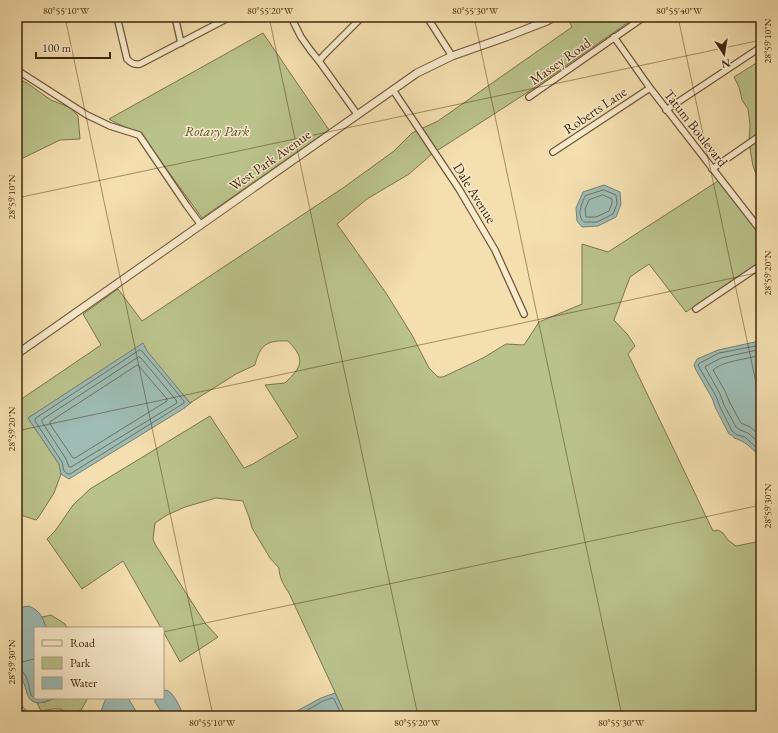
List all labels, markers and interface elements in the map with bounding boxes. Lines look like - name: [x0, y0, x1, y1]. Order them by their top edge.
- text: 80°55'10"W: [43, 4, 90, 17]
- text: 80°55'20"W: [247, 4, 294, 17]
- text: 80°55'30"W: [452, 4, 499, 17]
- text: 80°55'40"W: [656, 4, 703, 17]
- text: 28°59'10"N: [761, 18, 774, 63]
- street label: Massey Road: [526, 33, 595, 89]
- scale bar: [36, 34, 110, 60]
- north arrow: [704, 34, 744, 74]
- text: 100 m: [42, 40, 72, 56]
- text: N: [720, 56, 732, 72]
- street label: Roberts Lane: [560, 82, 631, 138]
- street label: Tatum Boulevard: [660, 86, 732, 171]
- park label: Rotary Park: [185, 122, 250, 140]
- street label: West Park Avenue: [226, 125, 315, 195]
- street label: Dale Avenue: [449, 159, 501, 227]
- text: 28°59'10"N: [5, 174, 18, 219]
- text: 28°59'20"N: [761, 250, 774, 295]
- text: 28°59'20"N: [5, 406, 18, 451]
- text: 28°59'30"N: [761, 483, 774, 528]
- legend: [34, 627, 164, 699]
- text: Road: [70, 635, 96, 651]
- text: 28°59'30"N: [5, 639, 18, 684]
- text: Park: [70, 655, 91, 671]
- text: Water: [70, 675, 97, 691]
- text: 80°55'10"W: [189, 716, 236, 729]
- text: 80°55'20"W: [394, 716, 441, 729]
- text: 80°55'30"W: [598, 716, 645, 729]

